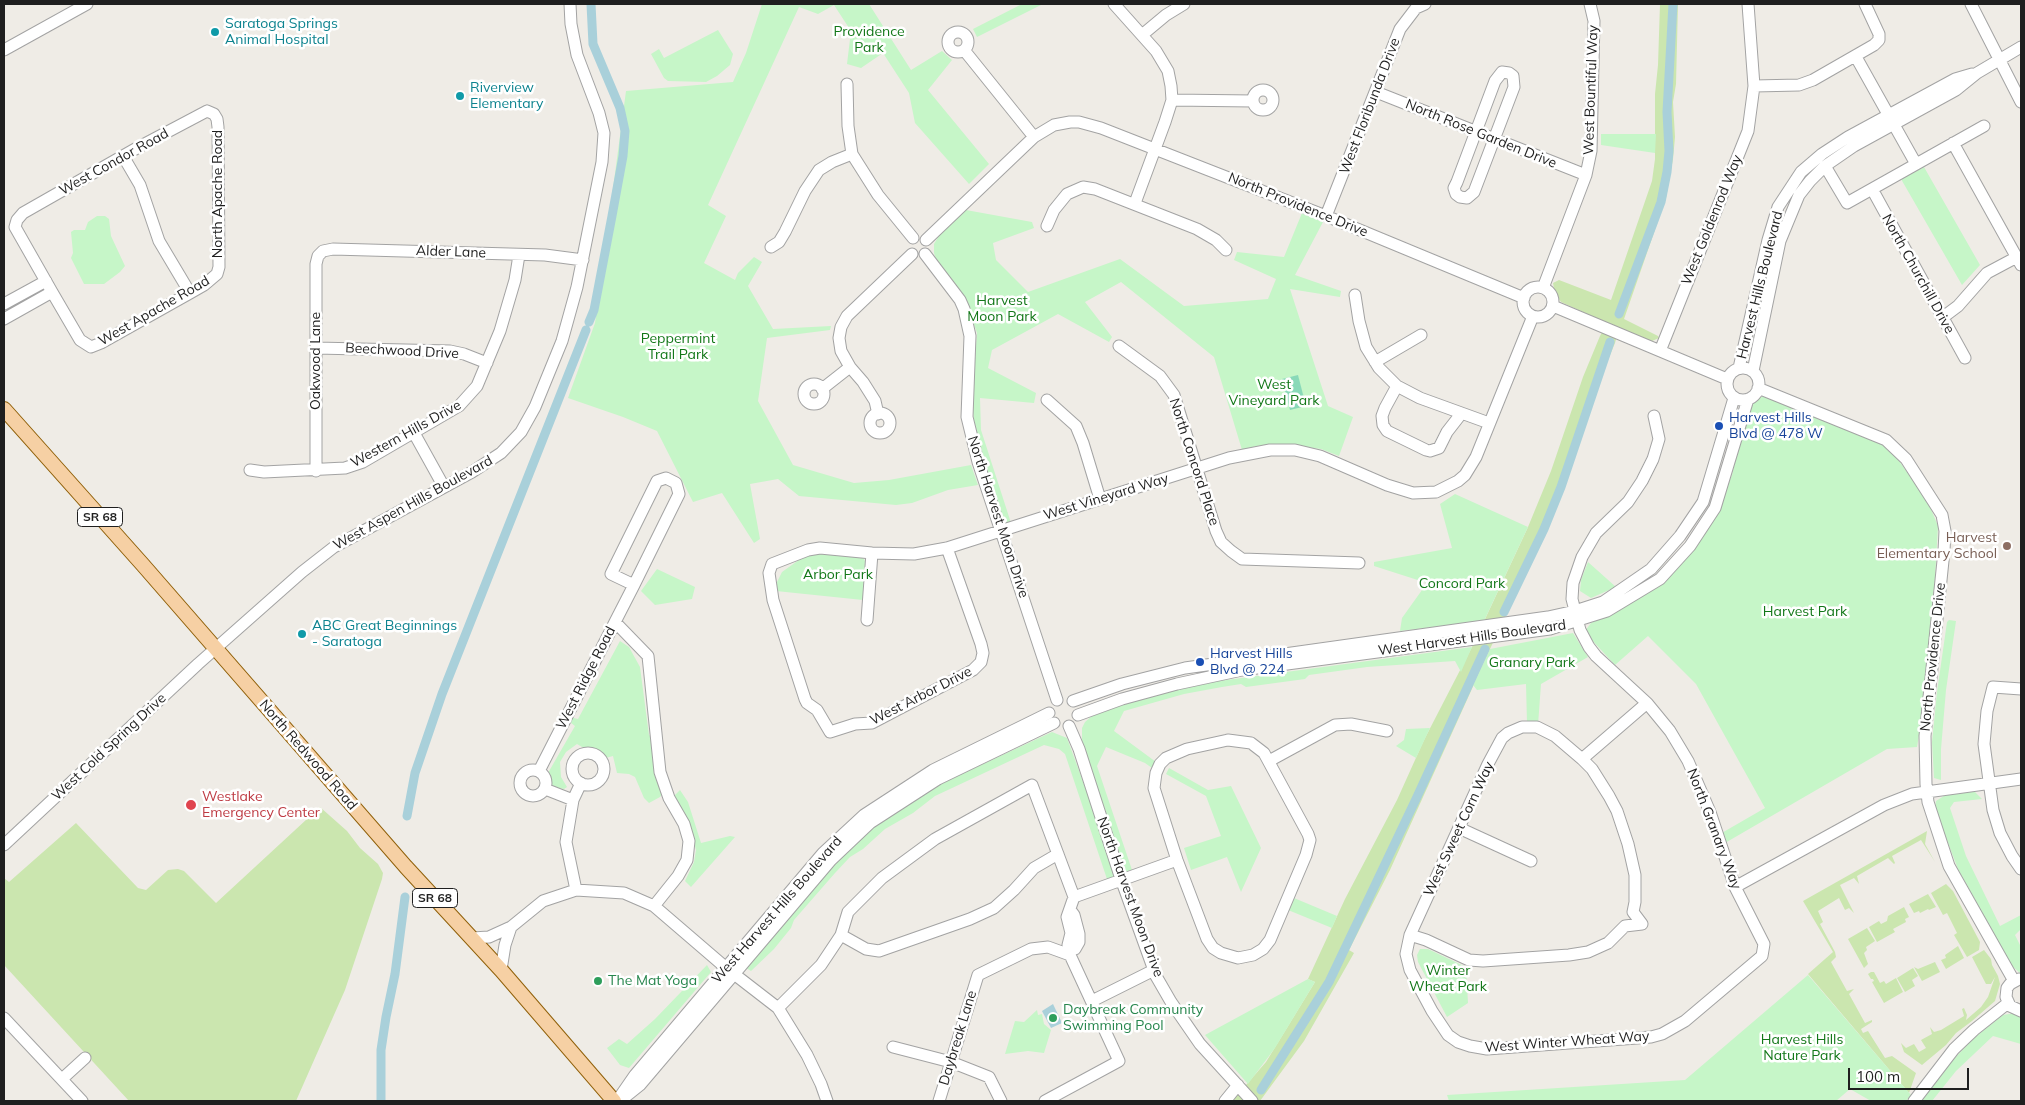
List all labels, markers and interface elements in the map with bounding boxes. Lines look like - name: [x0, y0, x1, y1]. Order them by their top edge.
- place label: Saratoga Springs Animal Hospital: [225, 16, 338, 48]
- park label: Providence Park: [833, 24, 905, 56]
- street label: West Bountiful Way: [1580, 25, 1602, 155]
- marker: Saratoga Springs Animal Hospital: [209, 26, 221, 38]
- street label: West Floribunda Drive: [1336, 36, 1404, 176]
- place label: Riverview Elementary: [470, 80, 544, 112]
- marker: Riverview Elementary: [454, 90, 466, 102]
- street label: North Rose Garden Drive: [1403, 96, 1559, 172]
- street label: West Condor Road: [56, 125, 172, 199]
- street label: North Apache Road: [210, 130, 226, 258]
- street label: West Goldenrod Way: [1678, 152, 1746, 288]
- street label: North Providence Drive: [1226, 169, 1370, 241]
- street label: Harvest Hills Boulevard: [1733, 209, 1787, 361]
- street label: North Churchill Drive: [1878, 211, 1958, 337]
- street label: Alder Lane: [416, 242, 486, 262]
- street label: West Apache Road: [95, 272, 213, 350]
- park label: Harvest Moon Park: [967, 293, 1037, 326]
- street label: Oakwood Lane: [308, 312, 324, 410]
- park label: Peppermint Trail Park: [641, 331, 715, 364]
- street label: Beechwood Drive: [345, 340, 459, 362]
- park label: West Vineyard Park: [1228, 377, 1320, 410]
- street label: North Concord Place: [1165, 396, 1223, 528]
- street label: Western Hills Drive: [348, 397, 464, 471]
- place label: Harvest Hills Blvd @ 478 W: [1729, 410, 1823, 442]
- marker: Harvest Hills Blvd @ 478 W: [1713, 420, 1725, 432]
- street label: North Harvest Moon Drive: [964, 434, 1032, 600]
- street label: West Aspen Hills Boulevard: [330, 452, 496, 554]
- street label: West Vineyard Way: [1041, 470, 1171, 524]
- road number: SR 68: [78, 508, 122, 526]
- place label: Harvest Elementary School: [1877, 530, 1997, 562]
- marker: Harvest Elementary School: [2001, 540, 2013, 552]
- park label: Arbor Park: [803, 567, 873, 583]
- park label: Concord Park: [1419, 576, 1505, 592]
- street label: North Providence Drive: [1917, 582, 1949, 732]
- park label: Harvest Park: [1763, 604, 1847, 620]
- street label: West Harvest Hills Boulevard: [1377, 616, 1567, 660]
- place label: ABC Great Beginnings - Saratoga: [312, 618, 457, 650]
- street label: West Ridge Road: [553, 624, 619, 732]
- marker: ABC Great Beginnings - Saratoga: [296, 628, 308, 640]
- place label: Harvest Hills Blvd @ 224: [1210, 646, 1293, 679]
- park label: Granary Park: [1489, 655, 1575, 671]
- marker: Harvest Hills Blvd @ 224: [1194, 656, 1206, 668]
- street label: West Arbor Drive: [867, 663, 975, 729]
- street label: West Cold Spring Drive: [48, 690, 170, 804]
- street label: North Redwood Road: [256, 696, 360, 814]
- street label: West Sweet Corn Way: [1420, 759, 1498, 899]
- street label: North Granary Way: [1683, 766, 1745, 892]
- place label: Westlake Emergency Center: [202, 789, 320, 822]
- marker: Westlake Emergency Center: [184, 798, 198, 812]
- street label: North Harvest Moon Drive: [1093, 815, 1167, 979]
- street label: West Harvest Hills Boulevard: [708, 833, 846, 987]
- road number: SR 68: [412, 888, 458, 908]
- park label: Winter Wheat Park: [1409, 963, 1487, 996]
- place label: The Mat Yoga: [608, 973, 697, 989]
- marker: The Mat Yoga: [592, 975, 604, 987]
- street label: Daybreak Lane: [936, 989, 980, 1087]
- place label: Daybreak Community Swimming Pool: [1063, 1002, 1203, 1034]
- marker: Daybreak Community Swimming Pool: [1047, 1012, 1059, 1024]
- street label: West Winter Wheat Way: [1484, 1028, 1650, 1056]
- park label: Harvest Hills Nature Park: [1761, 1032, 1843, 1064]
- scale bar: [1850, 1058, 1971, 1090]
- text: 100 m: [1856, 1067, 1900, 1086]

